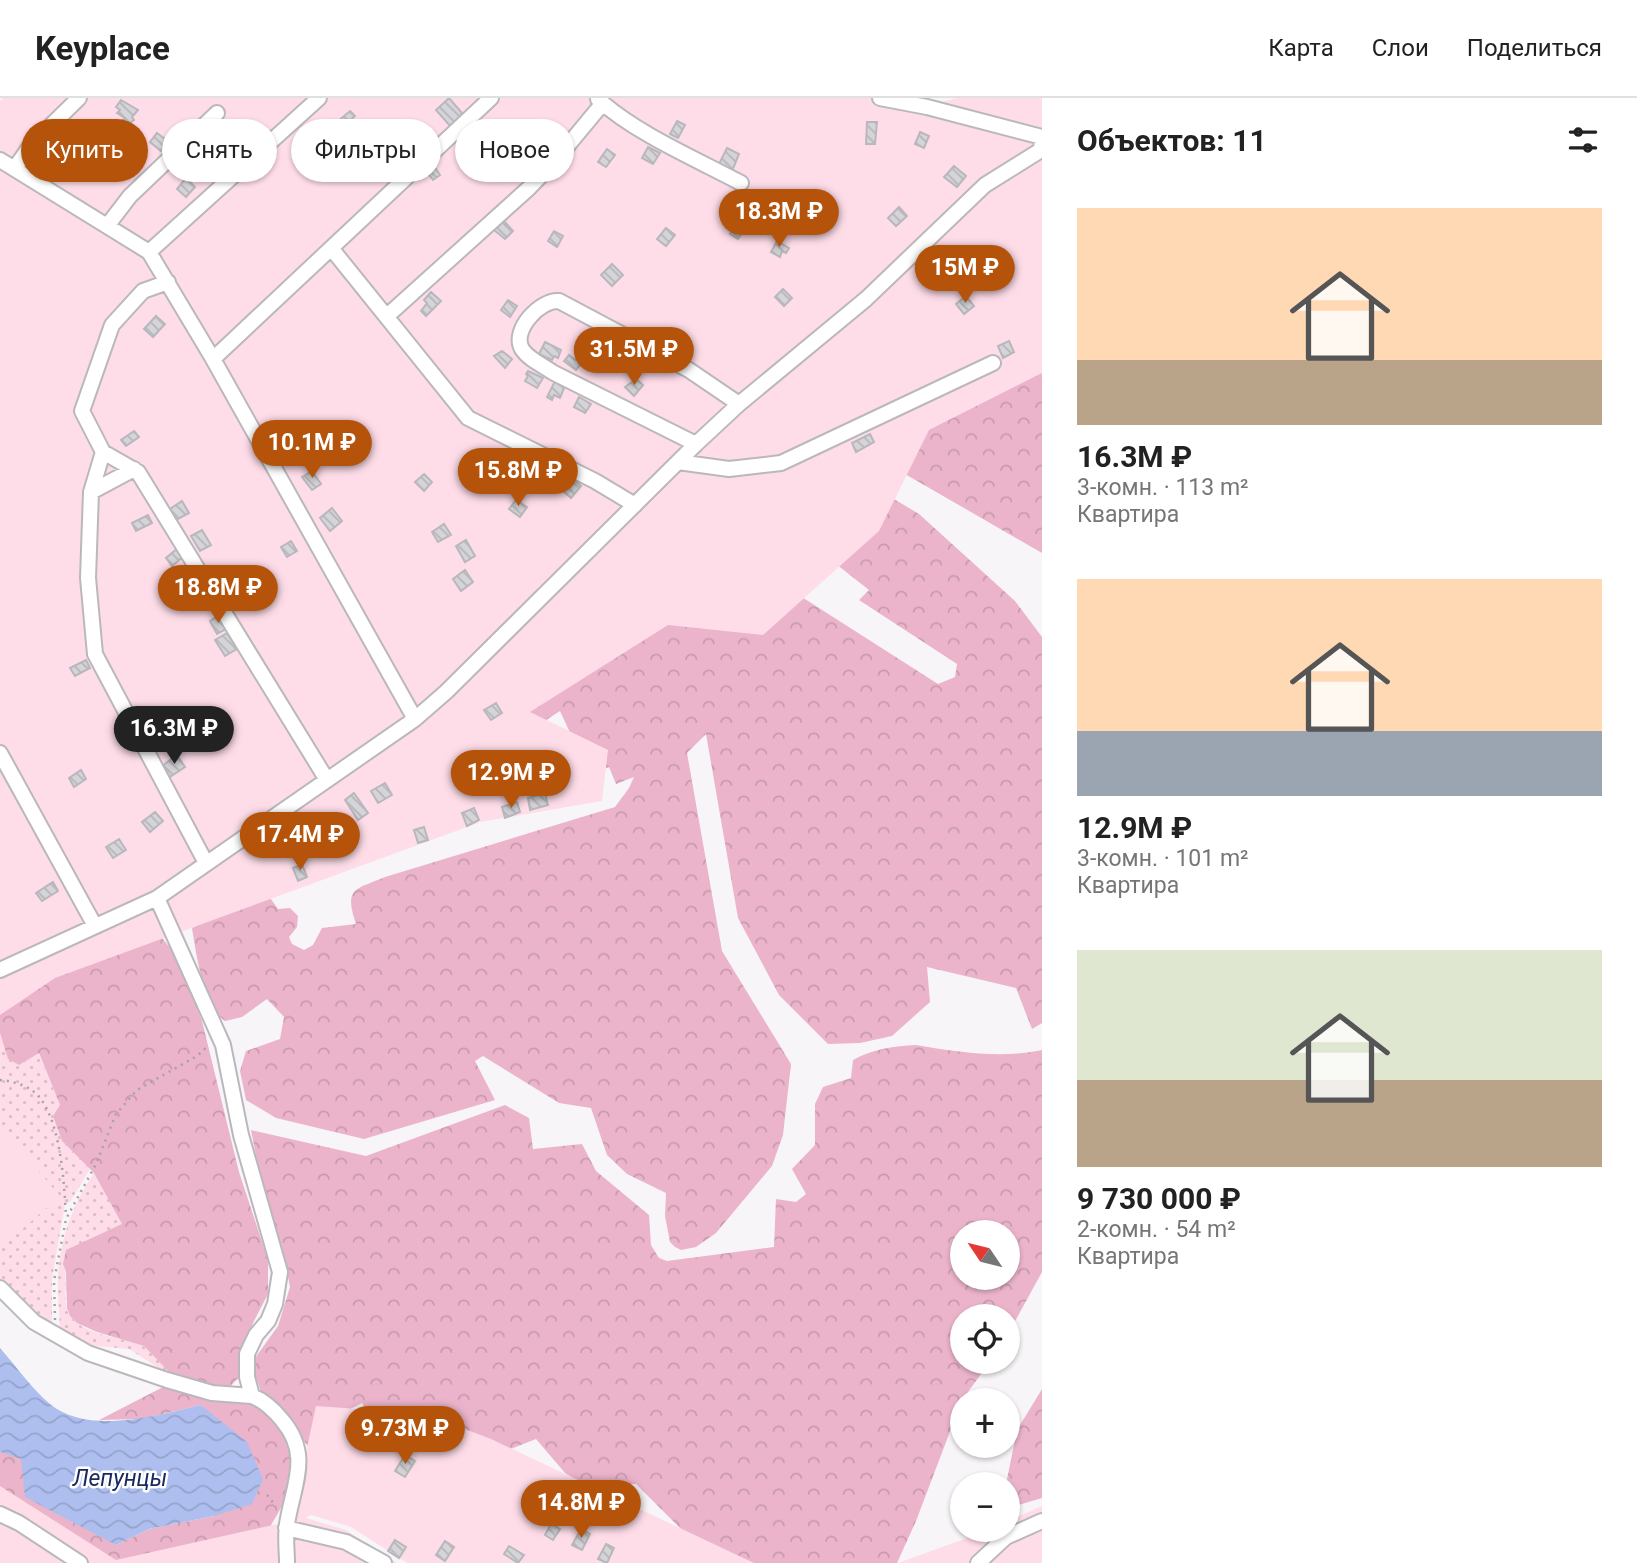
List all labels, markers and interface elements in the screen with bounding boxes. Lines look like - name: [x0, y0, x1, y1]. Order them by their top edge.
- text: Keyplace: [35, 29, 170, 68]
- text: Карта: [1268, 34, 1334, 62]
- text: Слои: [1372, 34, 1429, 62]
- text: Поделиться: [1467, 34, 1602, 62]
- chip: Купить: [21, 119, 148, 182]
- chip: Снять: [162, 119, 277, 182]
- chip: Фильтры: [291, 119, 441, 182]
- chip: Новое: [455, 119, 574, 182]
- icon: filters: [1564, 121, 1602, 159]
- text: Объектов: 11: [1077, 123, 1267, 158]
- pin: 18.3M ₽: [714, 190, 844, 249]
- text: 18.3M ₽: [735, 198, 823, 225]
- pin: 15M ₽: [916, 246, 1014, 305]
- icon: home: [1277, 253, 1403, 379]
- text: 15M ₽: [931, 254, 999, 281]
- pin: 31.5M ₽: [569, 328, 699, 387]
- text: 31.5M ₽: [590, 336, 678, 363]
- pin: 10.1M ₽: [247, 420, 377, 480]
- text: 10.1M ₽: [268, 429, 356, 456]
- text: 16.3M ₽: [1077, 439, 1192, 474]
- pin: 15.8M ₽: [453, 448, 583, 508]
- text: 15.8M ₽: [474, 457, 562, 484]
- text: 3-комн. · 113 m²: [1077, 474, 1249, 501]
- text: Квартира: [1077, 501, 1179, 528]
- pin: 18.8M ₽: [153, 566, 283, 625]
- text: 18.8M ₽: [174, 574, 262, 601]
- icon: home: [1277, 624, 1403, 750]
- pin: 16.3M ₽: [109, 706, 239, 766]
- text: 16.3M ₽: [130, 715, 218, 742]
- pin: 12.9M ₽: [446, 750, 576, 810]
- text: 12.9M ₽: [467, 759, 555, 786]
- text: 12.9M ₽: [1077, 810, 1192, 845]
- pin: 17.4M ₽: [235, 812, 365, 872]
- text: 17.4M ₽: [256, 821, 344, 848]
- text: 3-комн. · 101 m²: [1077, 845, 1249, 872]
- text: Квартира: [1077, 872, 1179, 899]
- icon: home: [1277, 995, 1403, 1121]
- text: 9 730 000 ₽: [1077, 1181, 1241, 1216]
- text: 2-комн. · 54 m²: [1077, 1216, 1236, 1243]
- north arrow: [950, 1220, 1020, 1290]
- map controls: [950, 1220, 1020, 1542]
- text: Квартира: [1077, 1243, 1179, 1270]
- button: locate: [950, 1304, 1020, 1374]
- button: +: [950, 1388, 1020, 1458]
- pin: 9.73M ₽: [340, 1406, 470, 1466]
- text: 9.73M ₽: [361, 1415, 449, 1442]
- water label: Лепунцы: [72, 1465, 167, 1492]
- button: −: [950, 1472, 1020, 1542]
- pin: 14.8M ₽: [516, 1480, 646, 1540]
- text: 14.8M ₽: [537, 1489, 625, 1516]

